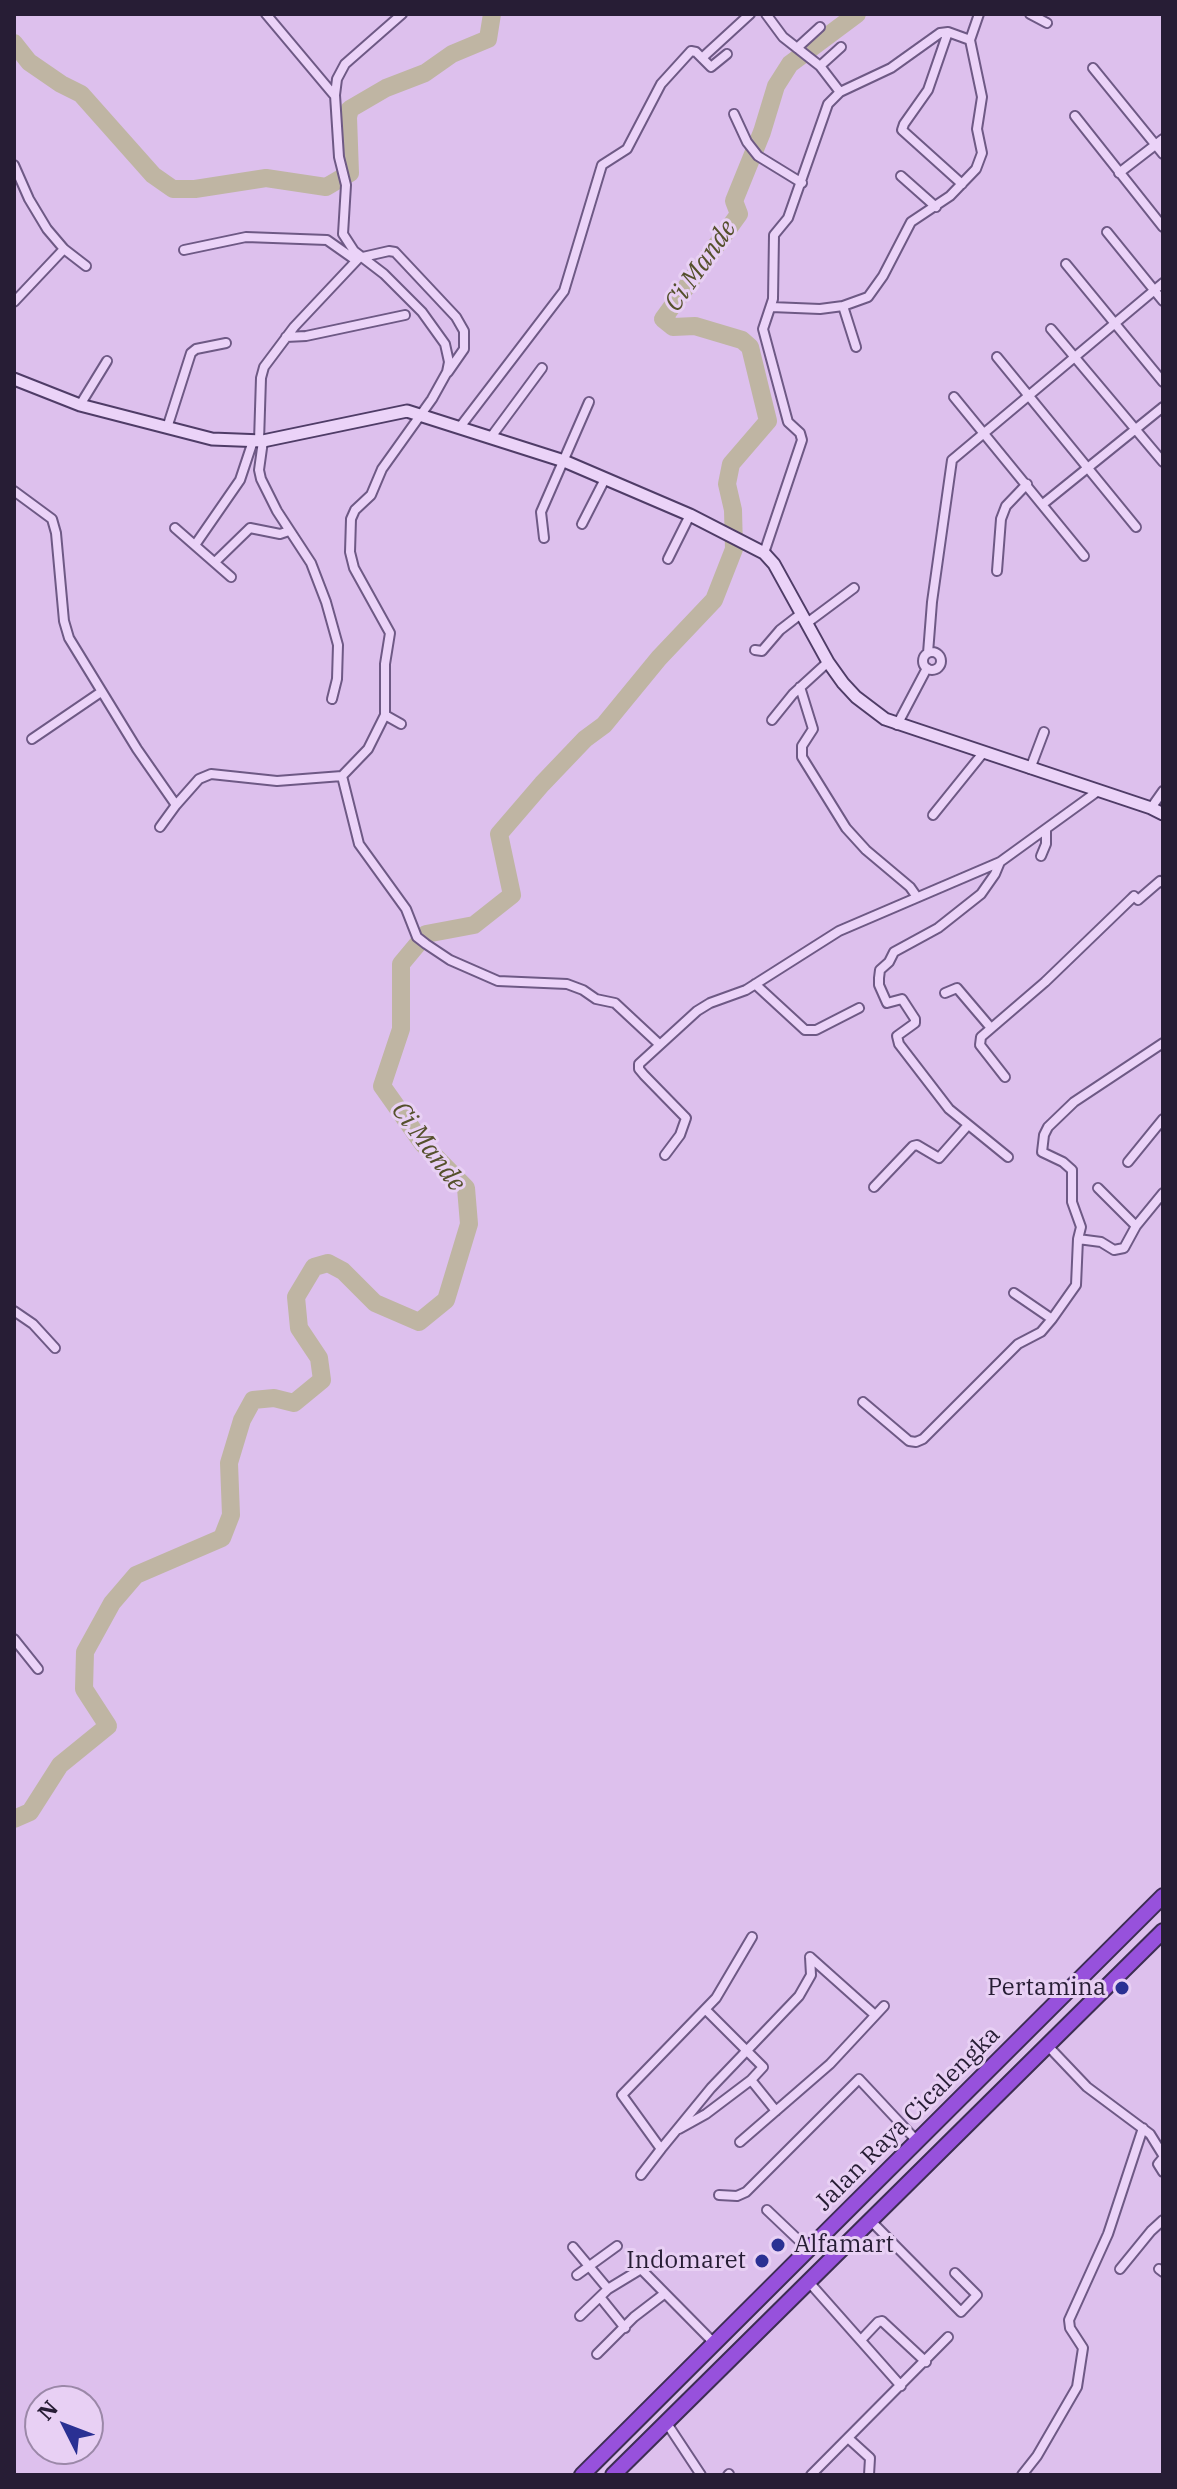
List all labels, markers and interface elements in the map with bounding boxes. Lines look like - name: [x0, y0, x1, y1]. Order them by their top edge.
- water label: Ci Mande: [658, 214, 744, 318]
- water label: Ci Mande: [384, 1096, 472, 1198]
- place label: Pertamina: [987, 1974, 1106, 2002]
- marker: Pertamina: [1113, 1979, 1131, 1997]
- street label: Jalan Raya Cicalengka: [810, 2021, 1006, 2217]
- place label: Alfamart: [794, 2231, 894, 2259]
- marker: Alfamart: [769, 2236, 787, 2254]
- place label: Indomaret: [626, 2247, 746, 2275]
- marker: Indomaret: [753, 2252, 771, 2270]
- north arrow: [24, 2385, 104, 2465]
- text: N: [31, 2394, 64, 2426]

